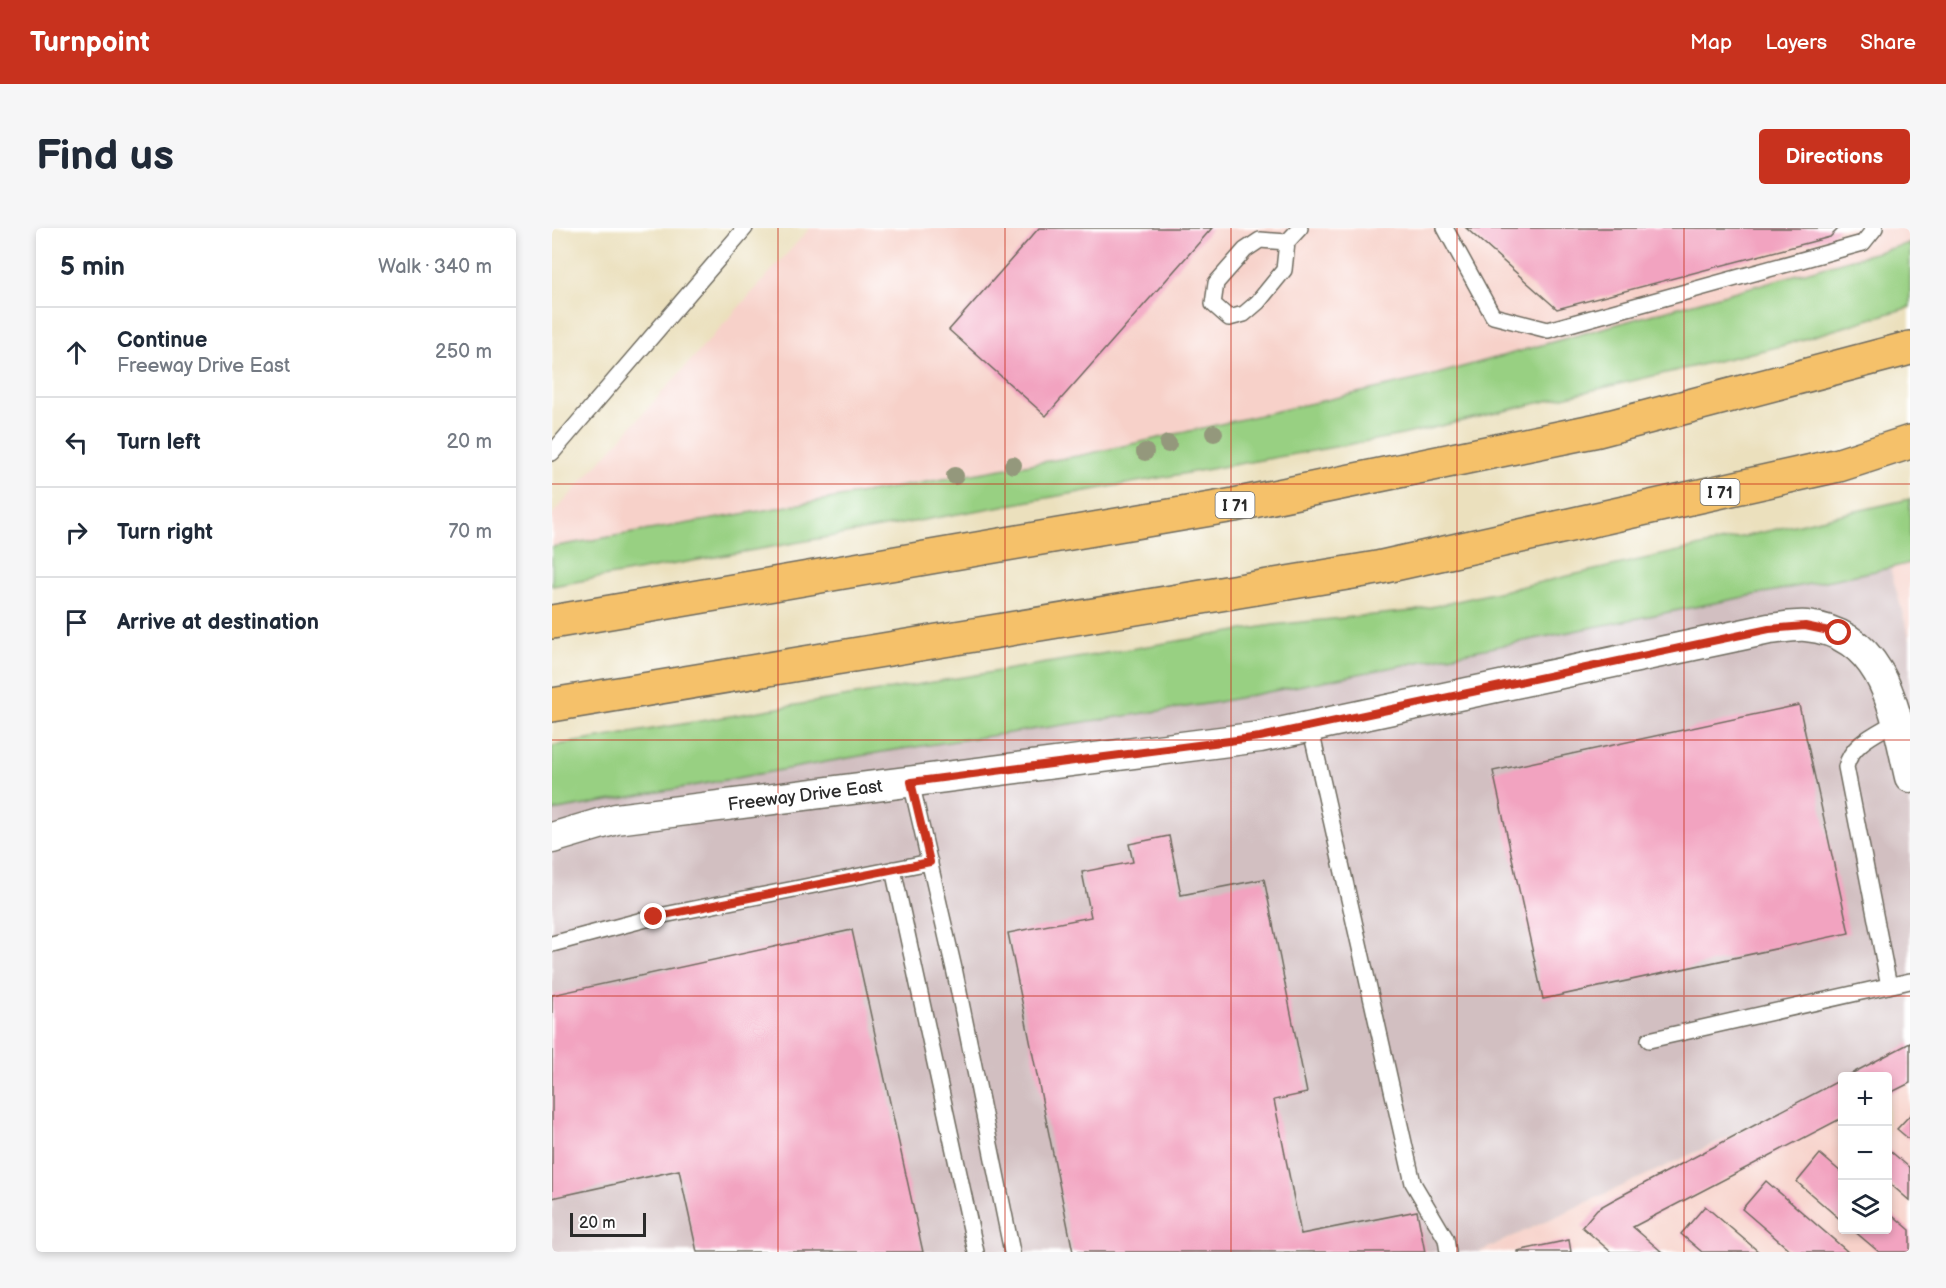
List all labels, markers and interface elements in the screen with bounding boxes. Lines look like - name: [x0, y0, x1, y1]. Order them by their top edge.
- text: Turnpoint: [30, 26, 150, 59]
- text: Map: [1690, 30, 1732, 55]
- text: Layers: [1765, 30, 1827, 55]
- text: Share: [1860, 30, 1916, 55]
- button: Directions: [1759, 129, 1910, 184]
- text: Find us: [36, 131, 174, 182]
- text: 5 min: [60, 252, 125, 283]
- text: Walk · 340 m: [378, 255, 492, 279]
- text: Continue: [117, 327, 207, 354]
- icon: ahead: [60, 336, 93, 369]
- text: 250 m: [435, 340, 492, 364]
- text: Freeway Drive East: [117, 354, 290, 378]
- icon: left: [60, 426, 93, 459]
- text: Turn left: [117, 429, 201, 456]
- text: 20 m: [447, 430, 492, 454]
- road number: I 71: [1700, 479, 1740, 505]
- road number: I 71: [1216, 492, 1254, 518]
- icon: right: [60, 516, 93, 549]
- text: Turn right: [117, 519, 213, 546]
- text: 70 m: [448, 520, 492, 544]
- icon: arrive: [60, 606, 93, 639]
- text: Arrive at destination: [117, 609, 319, 636]
- route start: [1825, 619, 1851, 645]
- street label: Freeway Drive East: [726, 776, 884, 815]
- route end: [640, 903, 666, 929]
- map controls: [1838, 1072, 1892, 1234]
- button: +: [1838, 1072, 1892, 1126]
- button: −: [1838, 1126, 1892, 1180]
- button: layers: [1838, 1180, 1892, 1234]
- scale bar: [570, 1210, 646, 1238]
- text: 20 m: [579, 1214, 615, 1233]

